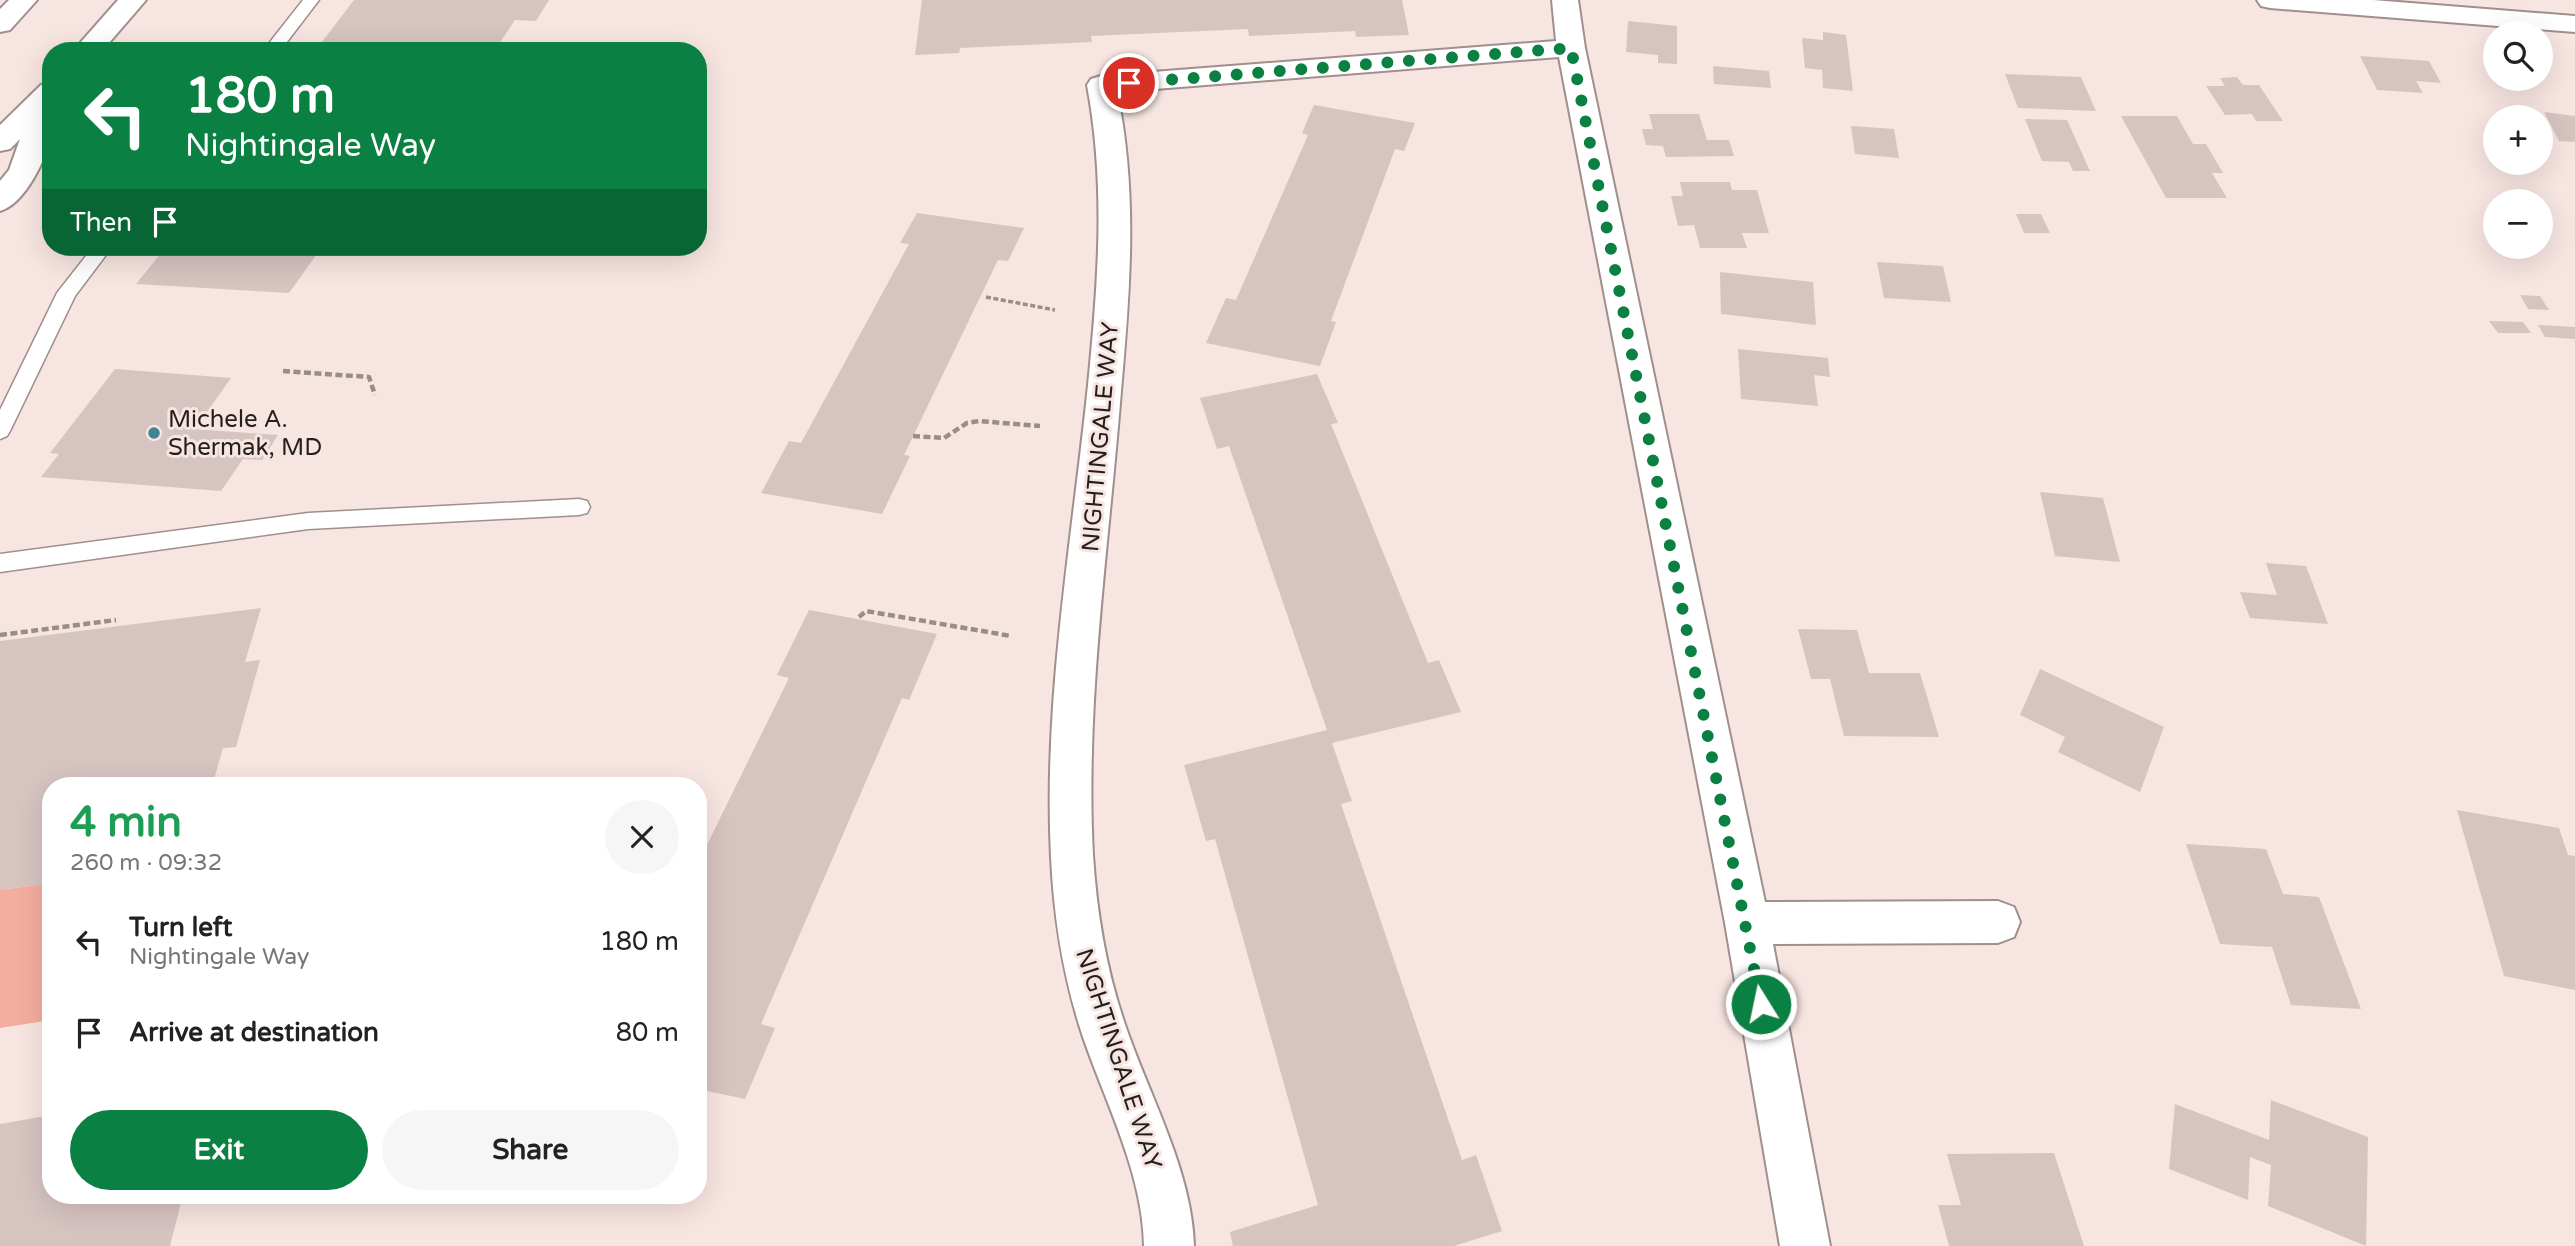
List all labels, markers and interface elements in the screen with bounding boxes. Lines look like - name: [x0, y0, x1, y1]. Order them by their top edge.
- map controls: [2483, 21, 2553, 259]
- button: search: [2483, 21, 2553, 91]
- pin: [1099, 53, 1159, 113]
- icon: arrive: [1110, 64, 1148, 102]
- text: 180 m: [185, 67, 335, 126]
- icon: left: [70, 70, 161, 161]
- button: +: [2483, 105, 2553, 175]
- text: Nightingale Way: [185, 127, 436, 165]
- button: −: [2483, 189, 2553, 259]
- icon: arrive: [146, 203, 184, 241]
- text: Then: [70, 207, 132, 238]
- street label: NIGHTINGALE WAY: [1076, 321, 1125, 553]
- place label: Michele A. Shermak, MD: [168, 405, 322, 462]
- marker: Michele A. Shermak, MD: [146, 425, 162, 441]
- text: 4 min: [70, 797, 182, 848]
- button: close: [605, 800, 679, 874]
- text: 260 m · 09:32: [70, 849, 222, 877]
- text: Turn left: [129, 912, 232, 943]
- icon: left: [70, 923, 108, 961]
- text: 180 m: [599, 926, 679, 957]
- text: Nightingale Way: [129, 943, 309, 971]
- street label: NIGHTINGALE WAY: [1069, 945, 1168, 1173]
- position arrow: [1724, 967, 1798, 1041]
- icon: arrive: [70, 1014, 108, 1052]
- text: Arrive at destination: [129, 1017, 379, 1048]
- text: 80 m: [616, 1017, 679, 1048]
- button: Exit: [70, 1110, 368, 1190]
- button: Share: [382, 1110, 679, 1190]

